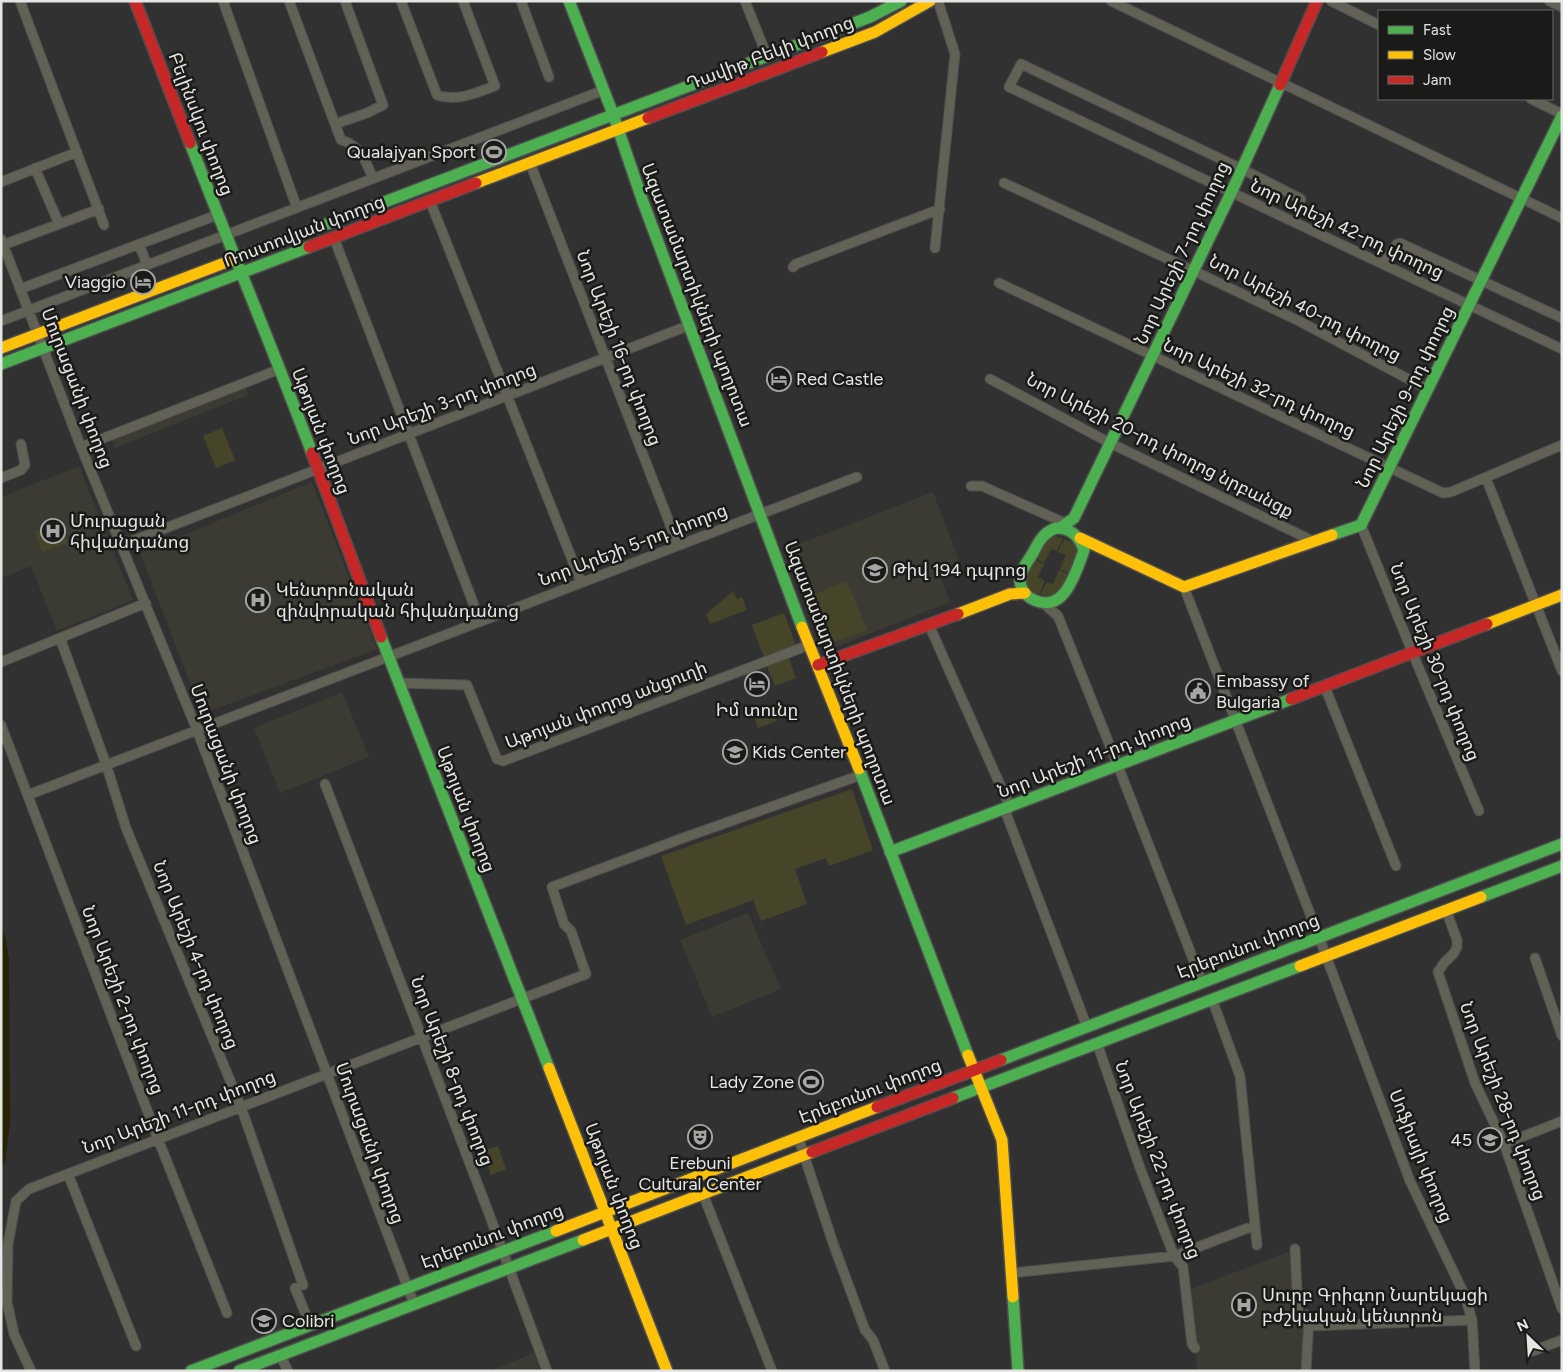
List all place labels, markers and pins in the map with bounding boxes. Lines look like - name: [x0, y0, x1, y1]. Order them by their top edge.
- sports icon: Qualajyan Sport: [481, 139, 507, 165]
- place label: Qualajyan Sport: [347, 141, 476, 163]
- hotel icon: Viaggio: [130, 269, 156, 295]
- place label: Viaggio: [64, 271, 126, 293]
- hotel icon: Red Castle: [766, 366, 792, 392]
- place label: Red Castle: [796, 368, 883, 390]
- place label: Մուրացան հիվանդանոց: [70, 510, 189, 553]
- hospital icon: Մուրացան հիվանդանոց: [40, 518, 66, 544]
- school or university icon: Թիվ 194 դպրոց: [862, 557, 888, 583]
- place label: Թիվ 194 դպրոց: [892, 559, 1026, 581]
- place label: Կենտրոնական զինվորական հիվանդանոց: [276, 579, 519, 622]
- hospital icon: Կենտրոնական զինվորական հիվանդանոց: [245, 587, 271, 613]
- place label: Embassy of Bulgaria: [1216, 670, 1310, 713]
- hotel icon: Իմ տունը: [744, 671, 770, 697]
- public building icon: Embassy of Bulgaria: [1185, 678, 1211, 704]
- place label: Իմ տունը: [716, 699, 798, 721]
- school or university icon: Kids Center: [722, 739, 748, 765]
- place label: Kids Center: [752, 741, 846, 763]
- sports icon: Lady Zone: [798, 1069, 824, 1095]
- place label: Lady Zone: [709, 1071, 794, 1093]
- theatre icon: Erebuni Cultural Center: [687, 1124, 713, 1150]
- school or university icon: 45: [1477, 1127, 1503, 1153]
- place label: 45: [1450, 1129, 1472, 1151]
- place label: Erebuni Cultural Center: [638, 1152, 762, 1195]
- place label: Սուրբ Գրիգոր Նարեկացի բժշկական կենտրոն: [1262, 1284, 1488, 1327]
- hospital icon: Սուրբ Գրիգոր Նարեկացի բժշկական կենտրոն: [1231, 1292, 1257, 1318]
- school or university icon: Colibri: [251, 1308, 277, 1334]
- place label: Colibri: [282, 1310, 334, 1332]

